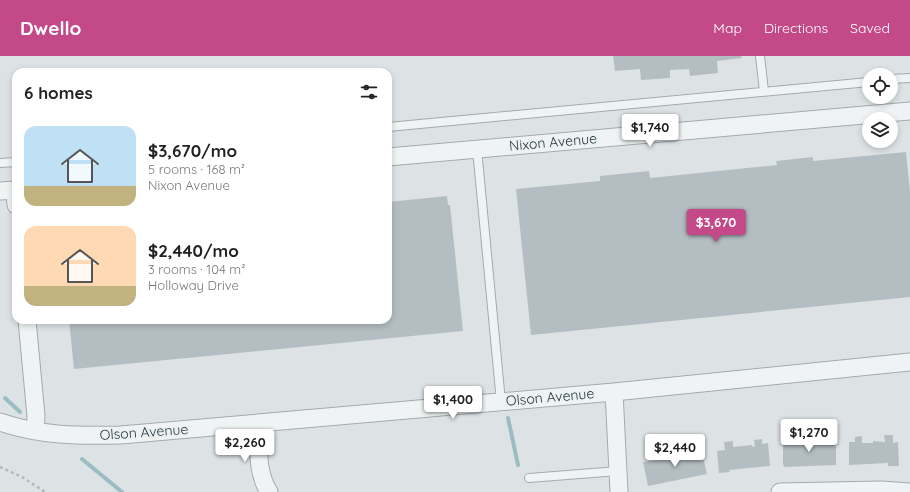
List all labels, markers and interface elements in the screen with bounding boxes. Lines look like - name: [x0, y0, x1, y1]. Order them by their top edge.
- text: Dwello: [20, 16, 81, 40]
- text: Map: [713, 19, 742, 37]
- text: Directions: [764, 19, 828, 37]
- text: Saved: [850, 19, 890, 37]
- map controls: [862, 68, 898, 148]
- button: locate: [862, 68, 898, 104]
- icon: filters: [358, 81, 380, 103]
- text: 6 homes: [24, 82, 93, 103]
- button: layers: [862, 112, 898, 148]
- pin: $1,740: [617, 114, 683, 148]
- text: $1,740: [631, 119, 669, 135]
- street label: Nixon Avenue: [508, 129, 598, 155]
- text: $3,670/mo: [148, 140, 237, 161]
- icon: home: [56, 142, 104, 190]
- text: 5 rooms · 168 m²: [148, 161, 245, 177]
- text: Nixon Avenue: [148, 177, 230, 193]
- pin: $3,670: [683, 209, 749, 243]
- text: $3,670: [696, 214, 736, 230]
- text: $2,440/mo: [148, 240, 239, 261]
- icon: home: [56, 242, 104, 290]
- text: 3 rooms · 104 m²: [148, 261, 245, 277]
- text: Holloway Drive: [148, 277, 239, 293]
- street label: Olson Avenue: [505, 384, 595, 410]
- pin: $1,400: [420, 386, 486, 420]
- text: $1,400: [433, 391, 473, 407]
- pin: $1,270: [776, 419, 842, 453]
- street label: Olson Avenue: [99, 420, 189, 444]
- text: $1,270: [790, 424, 828, 440]
- pin: $2,260: [212, 429, 278, 463]
- text: $2,260: [224, 434, 266, 450]
- pin: $2,440: [642, 434, 708, 468]
- text: $2,440: [654, 439, 696, 455]

